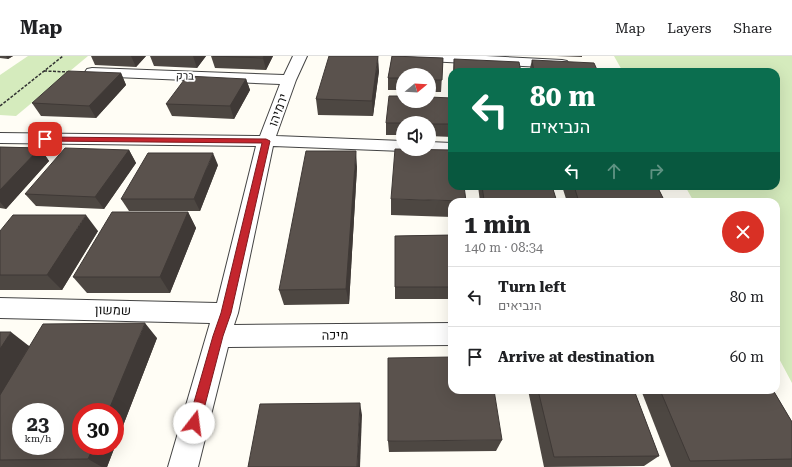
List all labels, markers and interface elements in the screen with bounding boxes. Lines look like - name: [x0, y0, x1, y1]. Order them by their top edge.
- text: Map: [20, 16, 62, 39]
- text: Map: [615, 20, 645, 36]
- text: Layers: [667, 20, 711, 36]
- text: Share: [733, 20, 772, 36]
- north arrow: [396, 68, 436, 108]
- map controls: [396, 68, 436, 156]
- street label: ברק: [176, 69, 194, 83]
- text: 80 m: [530, 80, 595, 113]
- icon: left: [464, 84, 516, 136]
- street label: ירמיהו: [265, 91, 291, 129]
- button: sound: [396, 116, 436, 156]
- text: הנביאים: [530, 116, 590, 137]
- pin: [28, 122, 62, 156]
- icon: arrive: [34, 128, 56, 150]
- icon: left: [561, 160, 583, 182]
- icon: ahead: [603, 160, 625, 182]
- icon: right: [645, 160, 667, 182]
- text: 1 min: [464, 211, 531, 239]
- button: close: [722, 211, 764, 253]
- text: 140 m · 08:34: [464, 240, 543, 255]
- text: Turn left: [498, 278, 566, 296]
- icon: left: [464, 286, 486, 308]
- text: 80 m: [730, 288, 764, 306]
- text: הנביאים: [498, 298, 542, 313]
- street label: שמשון: [95, 302, 131, 318]
- street label: מיכה: [321, 327, 349, 343]
- icon: arrive: [464, 346, 486, 368]
- text: Arrive at destination: [498, 348, 654, 366]
- text: 60 m: [730, 348, 764, 366]
- position arrow: [173, 402, 215, 444]
- speed limit sign: 30: [72, 403, 124, 455]
- text: 23: [27, 412, 49, 436]
- text: km/h: [25, 433, 51, 444]

